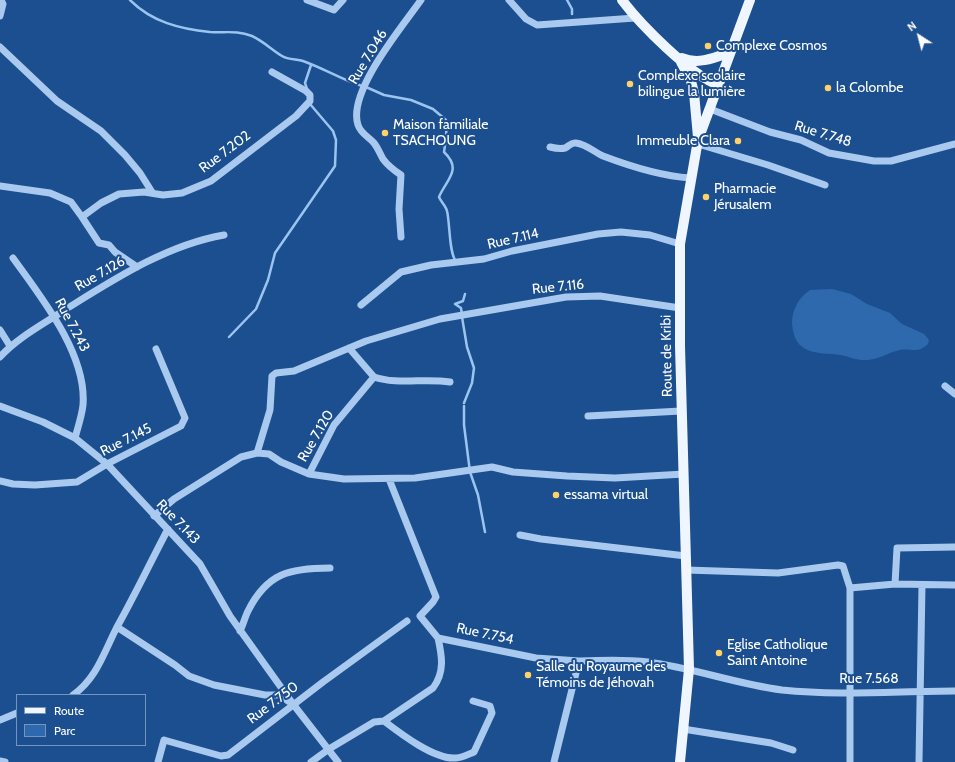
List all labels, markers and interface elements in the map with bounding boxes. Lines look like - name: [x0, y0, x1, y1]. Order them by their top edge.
- north arrow: [899, 16, 939, 56]
- text: N: [905, 18, 919, 34]
- street label: Rue 7.046: [345, 27, 391, 87]
- place label: Complexe Cosmos: [716, 38, 827, 54]
- marker: Complexe Cosmos: [703, 41, 713, 51]
- place label: Complexe scolaire bilingue la lumière: [638, 68, 745, 100]
- marker: Complexe scolaire bilingue la lumière: [625, 79, 635, 89]
- place label: la Colombe: [836, 80, 903, 96]
- marker: la Colombe: [823, 83, 833, 93]
- place label: Maison familiale TSACHOUNG: [393, 117, 488, 150]
- street label: Rue 7.748: [793, 117, 853, 151]
- street label: Rue 7.202: [196, 127, 254, 177]
- marker: Maison familiale TSACHOUNG: [380, 128, 390, 138]
- place label: Immeuble Clara: [636, 133, 730, 149]
- marker: Immeuble Clara: [733, 136, 743, 146]
- place label: Pharmacie Jérusalem: [714, 181, 776, 214]
- marker: Pharmacie Jérusalem: [701, 192, 711, 202]
- street label: Rue 7.114: [486, 225, 540, 253]
- street label: Rue 7.126: [72, 253, 128, 295]
- street label: Rue 7.116: [531, 276, 585, 298]
- street label: Rue 7.243: [51, 295, 93, 355]
- street label: Route de Kribi: [658, 315, 676, 397]
- street label: Rue 7.120: [295, 407, 337, 465]
- street label: Rue 7.145: [98, 420, 154, 460]
- place label: essama virtual: [564, 487, 648, 503]
- marker: essama virtual: [551, 490, 561, 500]
- street label: Rue 7.143: [153, 496, 203, 548]
- street label: Rue 7.754: [455, 620, 515, 648]
- place label: Eglise Catholique Saint Antoine: [727, 637, 828, 670]
- marker: Eglise Catholique Saint Antoine: [714, 648, 724, 658]
- place label: Salle du Royaume des Témoins de Jéhovah: [536, 659, 666, 692]
- marker: Salle du Royaume des Témoins de Jéhovah: [523, 670, 533, 680]
- street label: Rue 7.568: [839, 671, 899, 687]
- street label: Rue 7.750: [244, 678, 302, 728]
- legend: [16, 694, 146, 746]
- text: Route: [54, 703, 84, 718]
- text: Parc: [54, 723, 76, 738]

